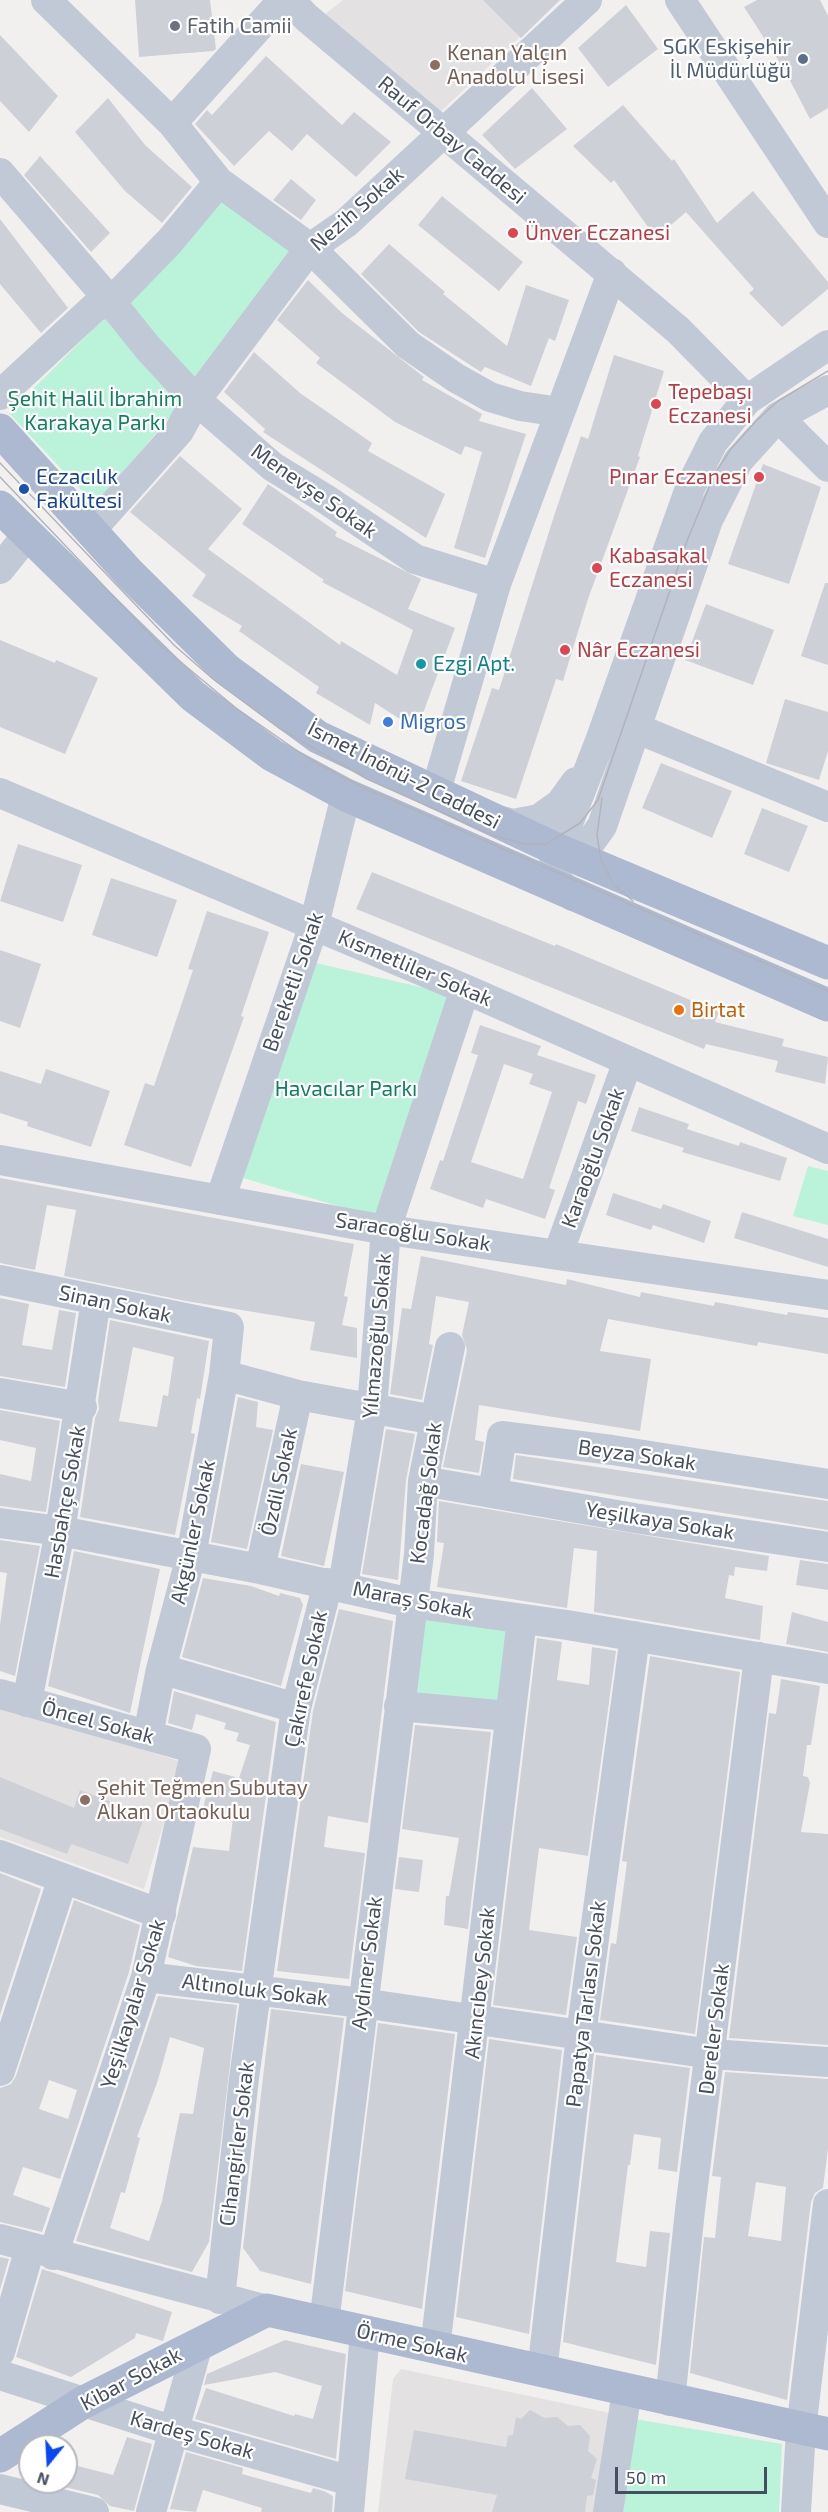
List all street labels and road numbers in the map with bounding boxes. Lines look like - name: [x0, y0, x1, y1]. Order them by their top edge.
- street label: Rauf Orbay Caddesi: [373, 71, 531, 209]
- street label: Nezih Sokak: [305, 162, 409, 256]
- street label: Menevşe Sokak: [246, 438, 382, 544]
- street label: İsmet İnönü-2 Caddesi: [303, 715, 505, 835]
- street label: Bereketli Sokak: [257, 909, 329, 1055]
- street label: Kısmetliler Sokak: [334, 924, 496, 1012]
- street label: Karaoğlu Sokak: [556, 1085, 630, 1231]
- street label: Saracoğlu Sokak: [334, 1207, 492, 1257]
- street label: Yılmazoğlu Sokak: [357, 1252, 397, 1420]
- street label: Sinan Sokak: [57, 1280, 173, 1328]
- street label: Kocadağ Sokak: [405, 1421, 447, 1565]
- street label: Hasbahçe Sokak: [39, 1424, 91, 1580]
- street label: Özdil Sokak: [255, 1426, 303, 1538]
- street label: Beyza Sokak: [576, 1434, 698, 1476]
- street label: Akgünler Sokak: [165, 1458, 221, 1606]
- street label: Yeşilkaya Sokak: [584, 1497, 736, 1545]
- street label: Maraş Sokak: [351, 1576, 475, 1624]
- street label: Çakırefe Sokak: [279, 1608, 333, 1750]
- street label: Öncel Sokak: [39, 1695, 157, 1749]
- street label: Aydıner Sokak: [346, 1895, 388, 2031]
- street label: Papatya Tarlası Sokak: [561, 1899, 611, 2109]
- street label: Akıncıbey Sokak: [460, 1906, 500, 2060]
- street label: Yeşilkayalar Sokak: [95, 1916, 171, 2092]
- street label: Dereler Sokak: [693, 1962, 735, 2096]
- street label: Altınoluk Sokak: [181, 1969, 329, 2011]
- street label: Cihangirler Sokak: [214, 2060, 260, 2228]
- street label: Örme Sokak: [354, 2318, 470, 2368]
- street label: Kibar Sokak: [76, 2342, 186, 2416]
- street label: Kardeş Sokak: [127, 2405, 257, 2465]

